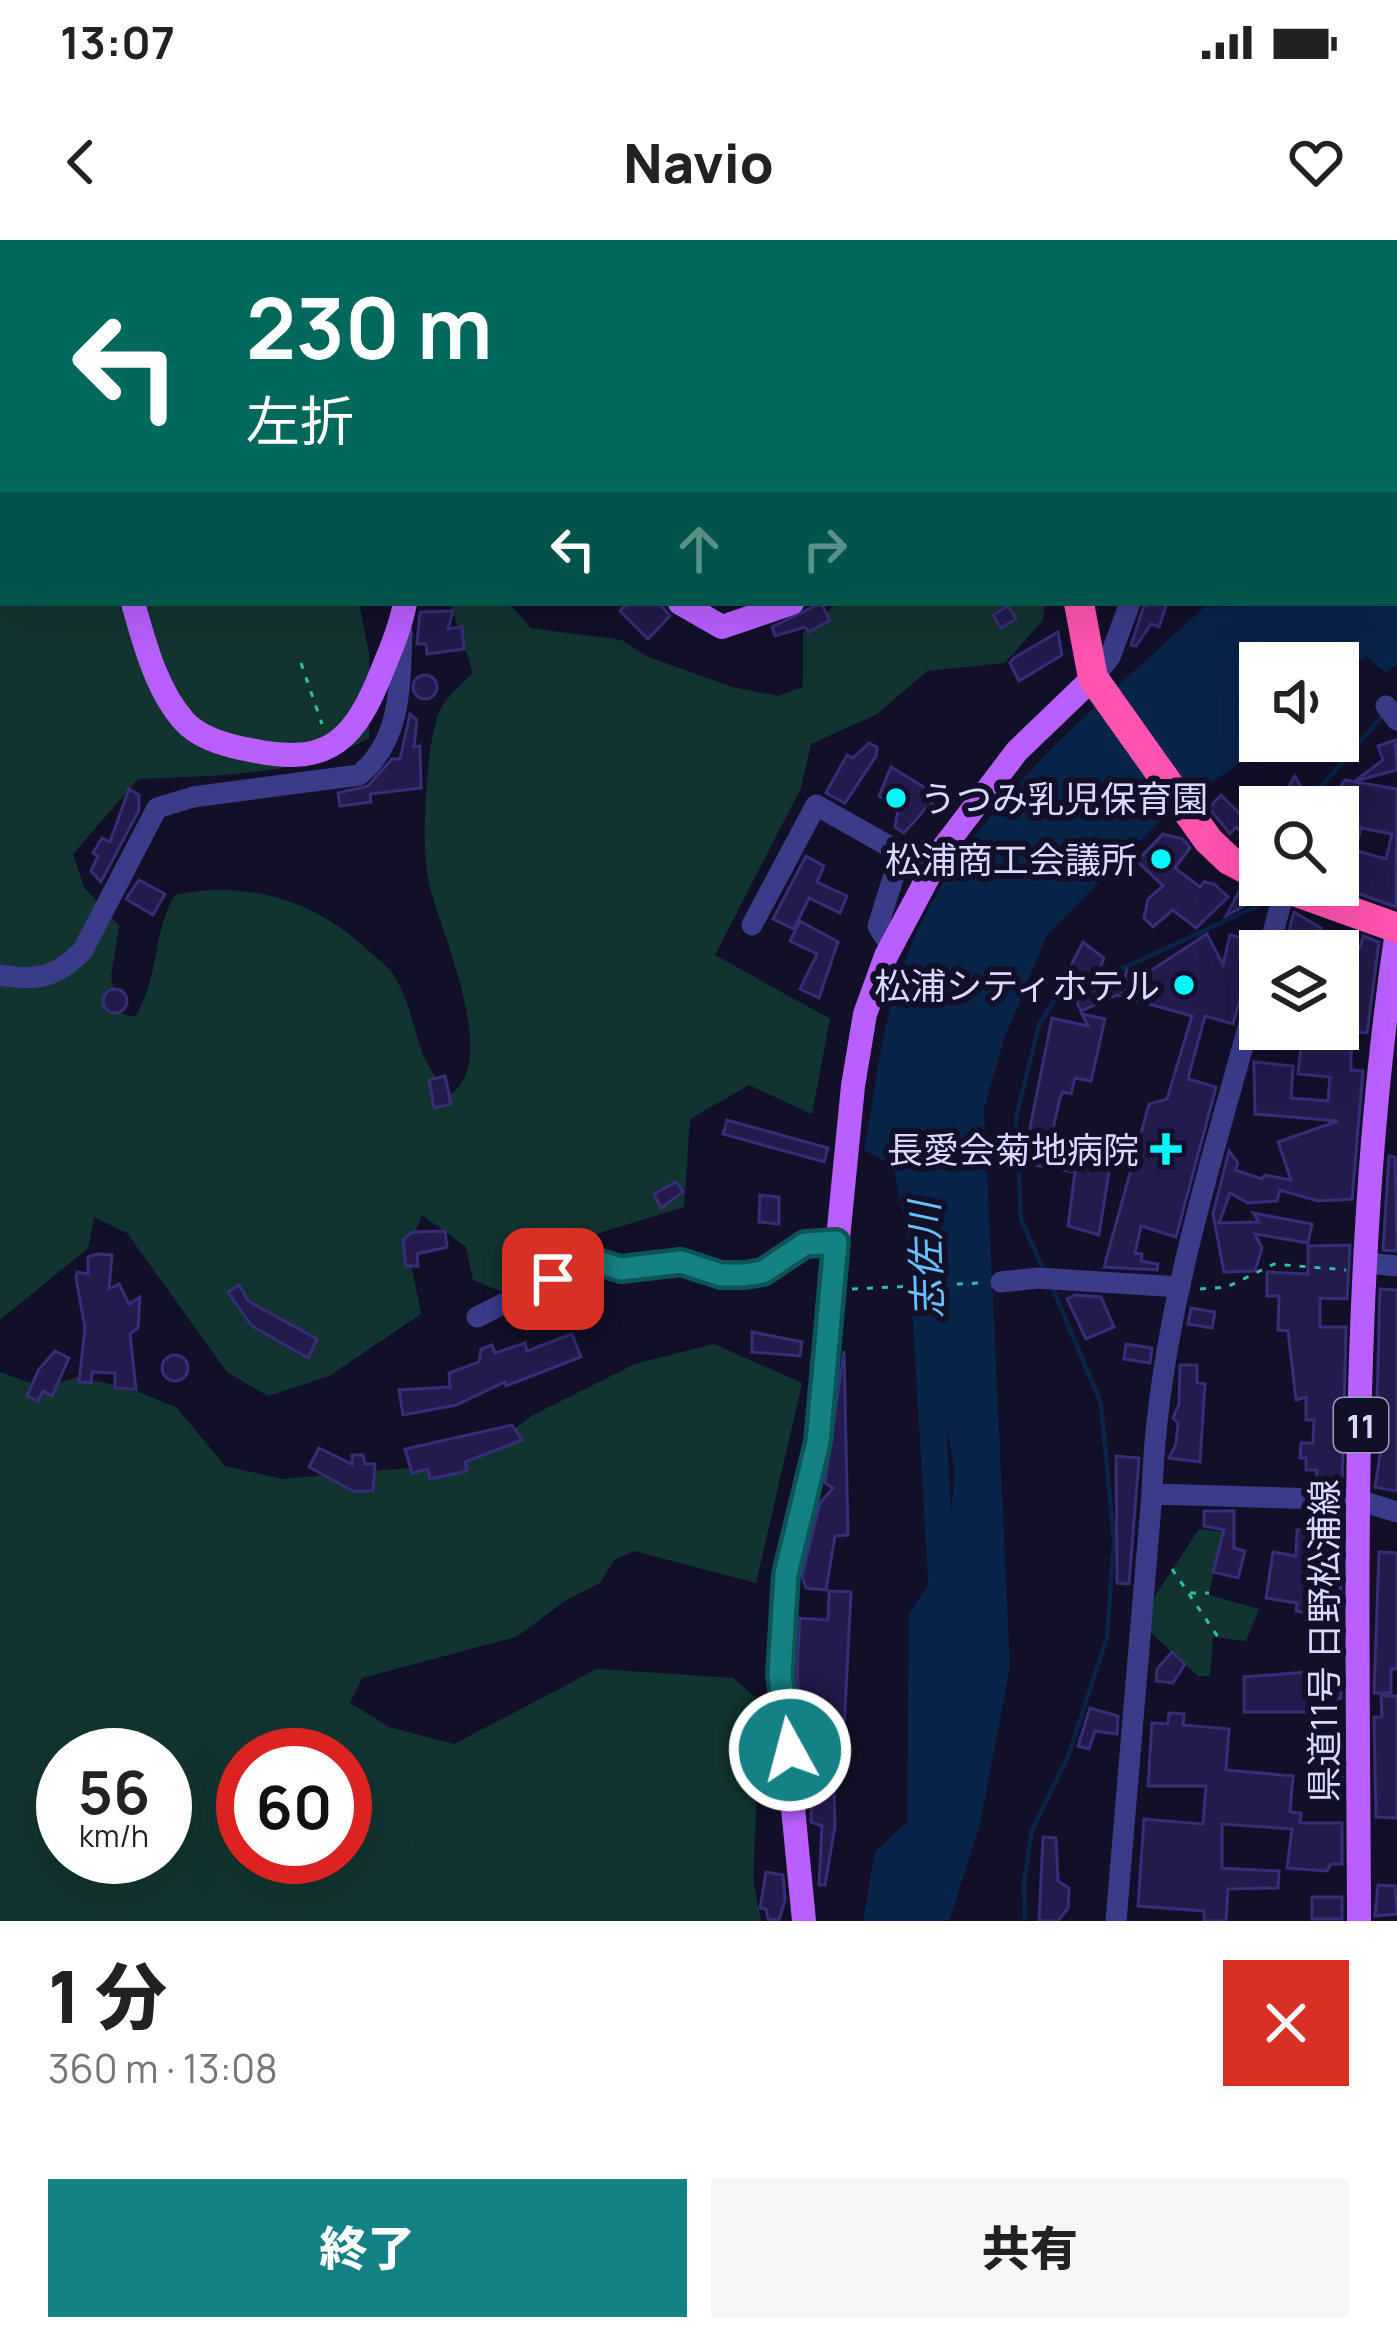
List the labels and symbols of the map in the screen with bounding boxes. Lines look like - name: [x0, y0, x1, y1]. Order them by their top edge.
- place label: うつみ乳児保育園: [920, 774, 1208, 823]
- marker: うつみ乳児保育園: [883, 785, 909, 811]
- place label: 松浦商工会議所: [885, 835, 1137, 884]
- marker: 松浦商工会議所: [1148, 846, 1174, 872]
- place label: 松浦シティホテル: [874, 961, 1160, 1010]
- marker: 松浦シティホテル: [1171, 972, 1197, 998]
- place label: 長愛会菊地病院: [887, 1125, 1139, 1174]
- marker: 長愛会菊地病院: [1150, 1133, 1182, 1165]
- water label: 志佐川: [896, 1197, 954, 1319]
- pin: [502, 1228, 604, 1330]
- road number: 11: [1334, 1398, 1388, 1452]
- street label: 県道11号 日野松浦線: [1299, 1479, 1348, 1803]
- position arrow: [727, 1687, 853, 1813]
- speed limit sign: 60: [216, 1728, 372, 1884]

